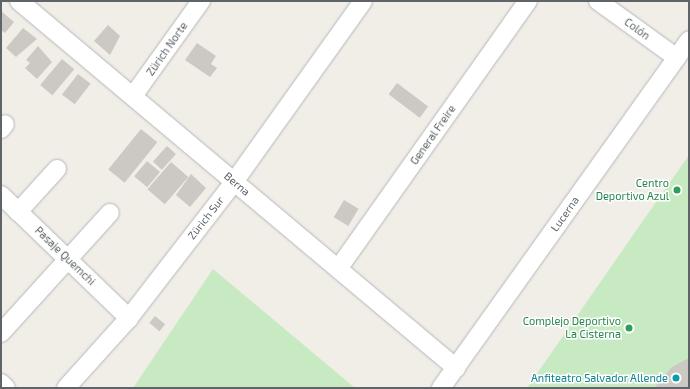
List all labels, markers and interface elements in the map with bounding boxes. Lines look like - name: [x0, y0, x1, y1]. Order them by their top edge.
- street label: Colón: [622, 15, 652, 43]
- street label: Zürich Norte: [144, 20, 190, 78]
- street label: General Freire: [407, 103, 459, 167]
- street label: Berna: [221, 169, 253, 199]
- place label: Centro Deportivo Azul: [595, 177, 669, 203]
- marker: Centro Deportivo Azul: [672, 185, 682, 195]
- street label: Zürich Sur: [185, 194, 227, 242]
- street label: Lucerna: [548, 194, 582, 234]
- street label: Pasaje Quemchi: [32, 224, 98, 288]
- place label: Complejo Deportivo La Cisterna: [523, 315, 621, 341]
- marker: Complejo Deportivo La Cisterna: [624, 323, 634, 333]
- place label: Anfiteatro Salvador Allende: [530, 371, 668, 385]
- marker: Anfiteatro Salvador Allende: [671, 373, 681, 383]

